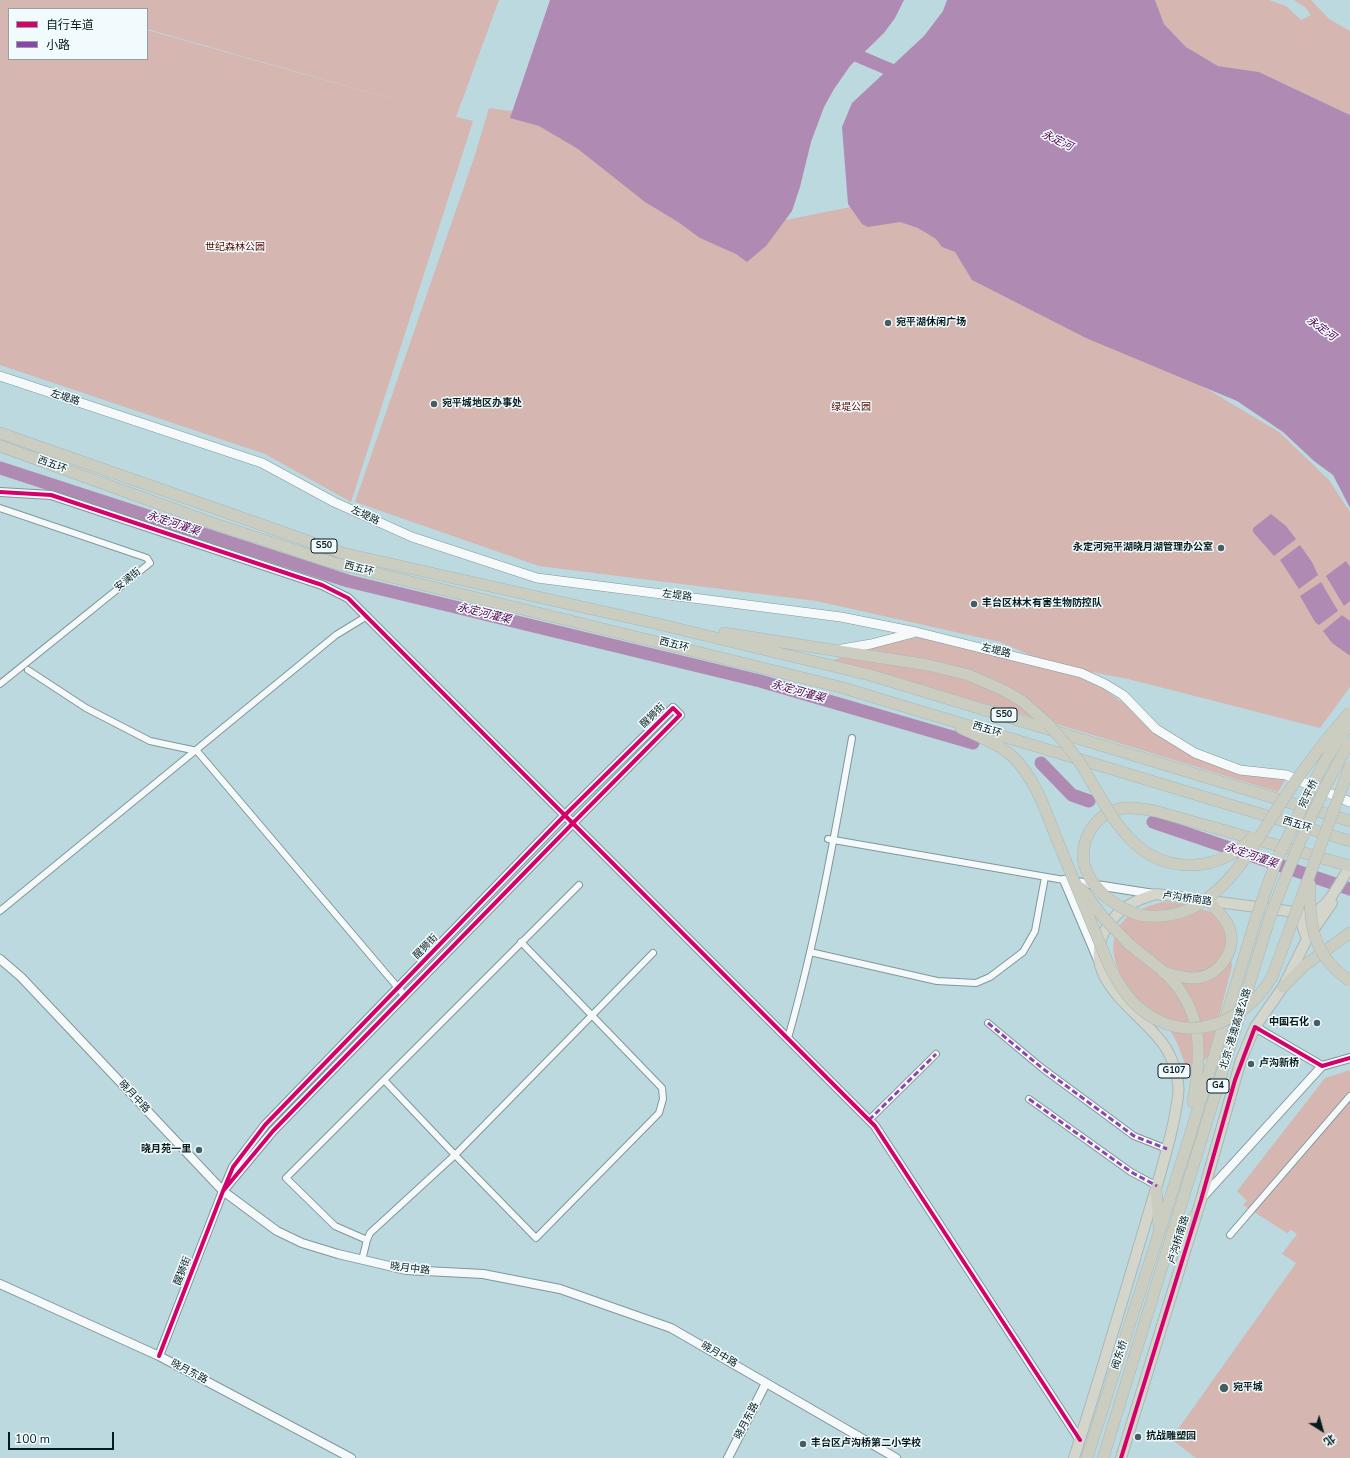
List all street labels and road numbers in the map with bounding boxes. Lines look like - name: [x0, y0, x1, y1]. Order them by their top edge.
- street label: 左堤路: [49, 388, 81, 408]
- street label: 西五环: [36, 454, 68, 476]
- street label: 左堤路: [349, 504, 381, 528]
- road number: S50: [311, 539, 337, 553]
- street label: 西五环: [343, 560, 375, 578]
- street label: 安澜街: [113, 566, 143, 594]
- street label: 左堤路: [661, 588, 693, 604]
- street label: 西五环: [658, 636, 690, 654]
- street label: 左堤路: [980, 642, 1012, 660]
- street label: 醒狮街: [638, 701, 668, 731]
- road number: S50: [991, 708, 1017, 722]
- street label: 西五环: [971, 720, 1003, 740]
- street label: 宛平桥: [1297, 778, 1321, 810]
- street label: 西五环: [1281, 815, 1313, 835]
- street label: 卢沟桥南路: [1161, 890, 1213, 908]
- street label: 醒狮街: [411, 932, 441, 962]
- street label: 北京-港澳高速公路: [1218, 987, 1254, 1071]
- road number: G107: [1158, 1064, 1190, 1078]
- street label: 晓月中路: [116, 1078, 152, 1116]
- road number: G4: [1207, 1079, 1229, 1093]
- street label: 卢沟桥南路: [1166, 1214, 1192, 1266]
- street label: 醒狮街: [172, 1255, 194, 1287]
- street label: 晓月中路: [389, 1261, 431, 1277]
- street label: 阀东桥: [1110, 1339, 1130, 1371]
- street label: 晓月中路: [699, 1340, 739, 1370]
- street label: 晓月东路: [169, 1357, 209, 1387]
- street label: 晓月东路: [732, 1401, 762, 1441]

